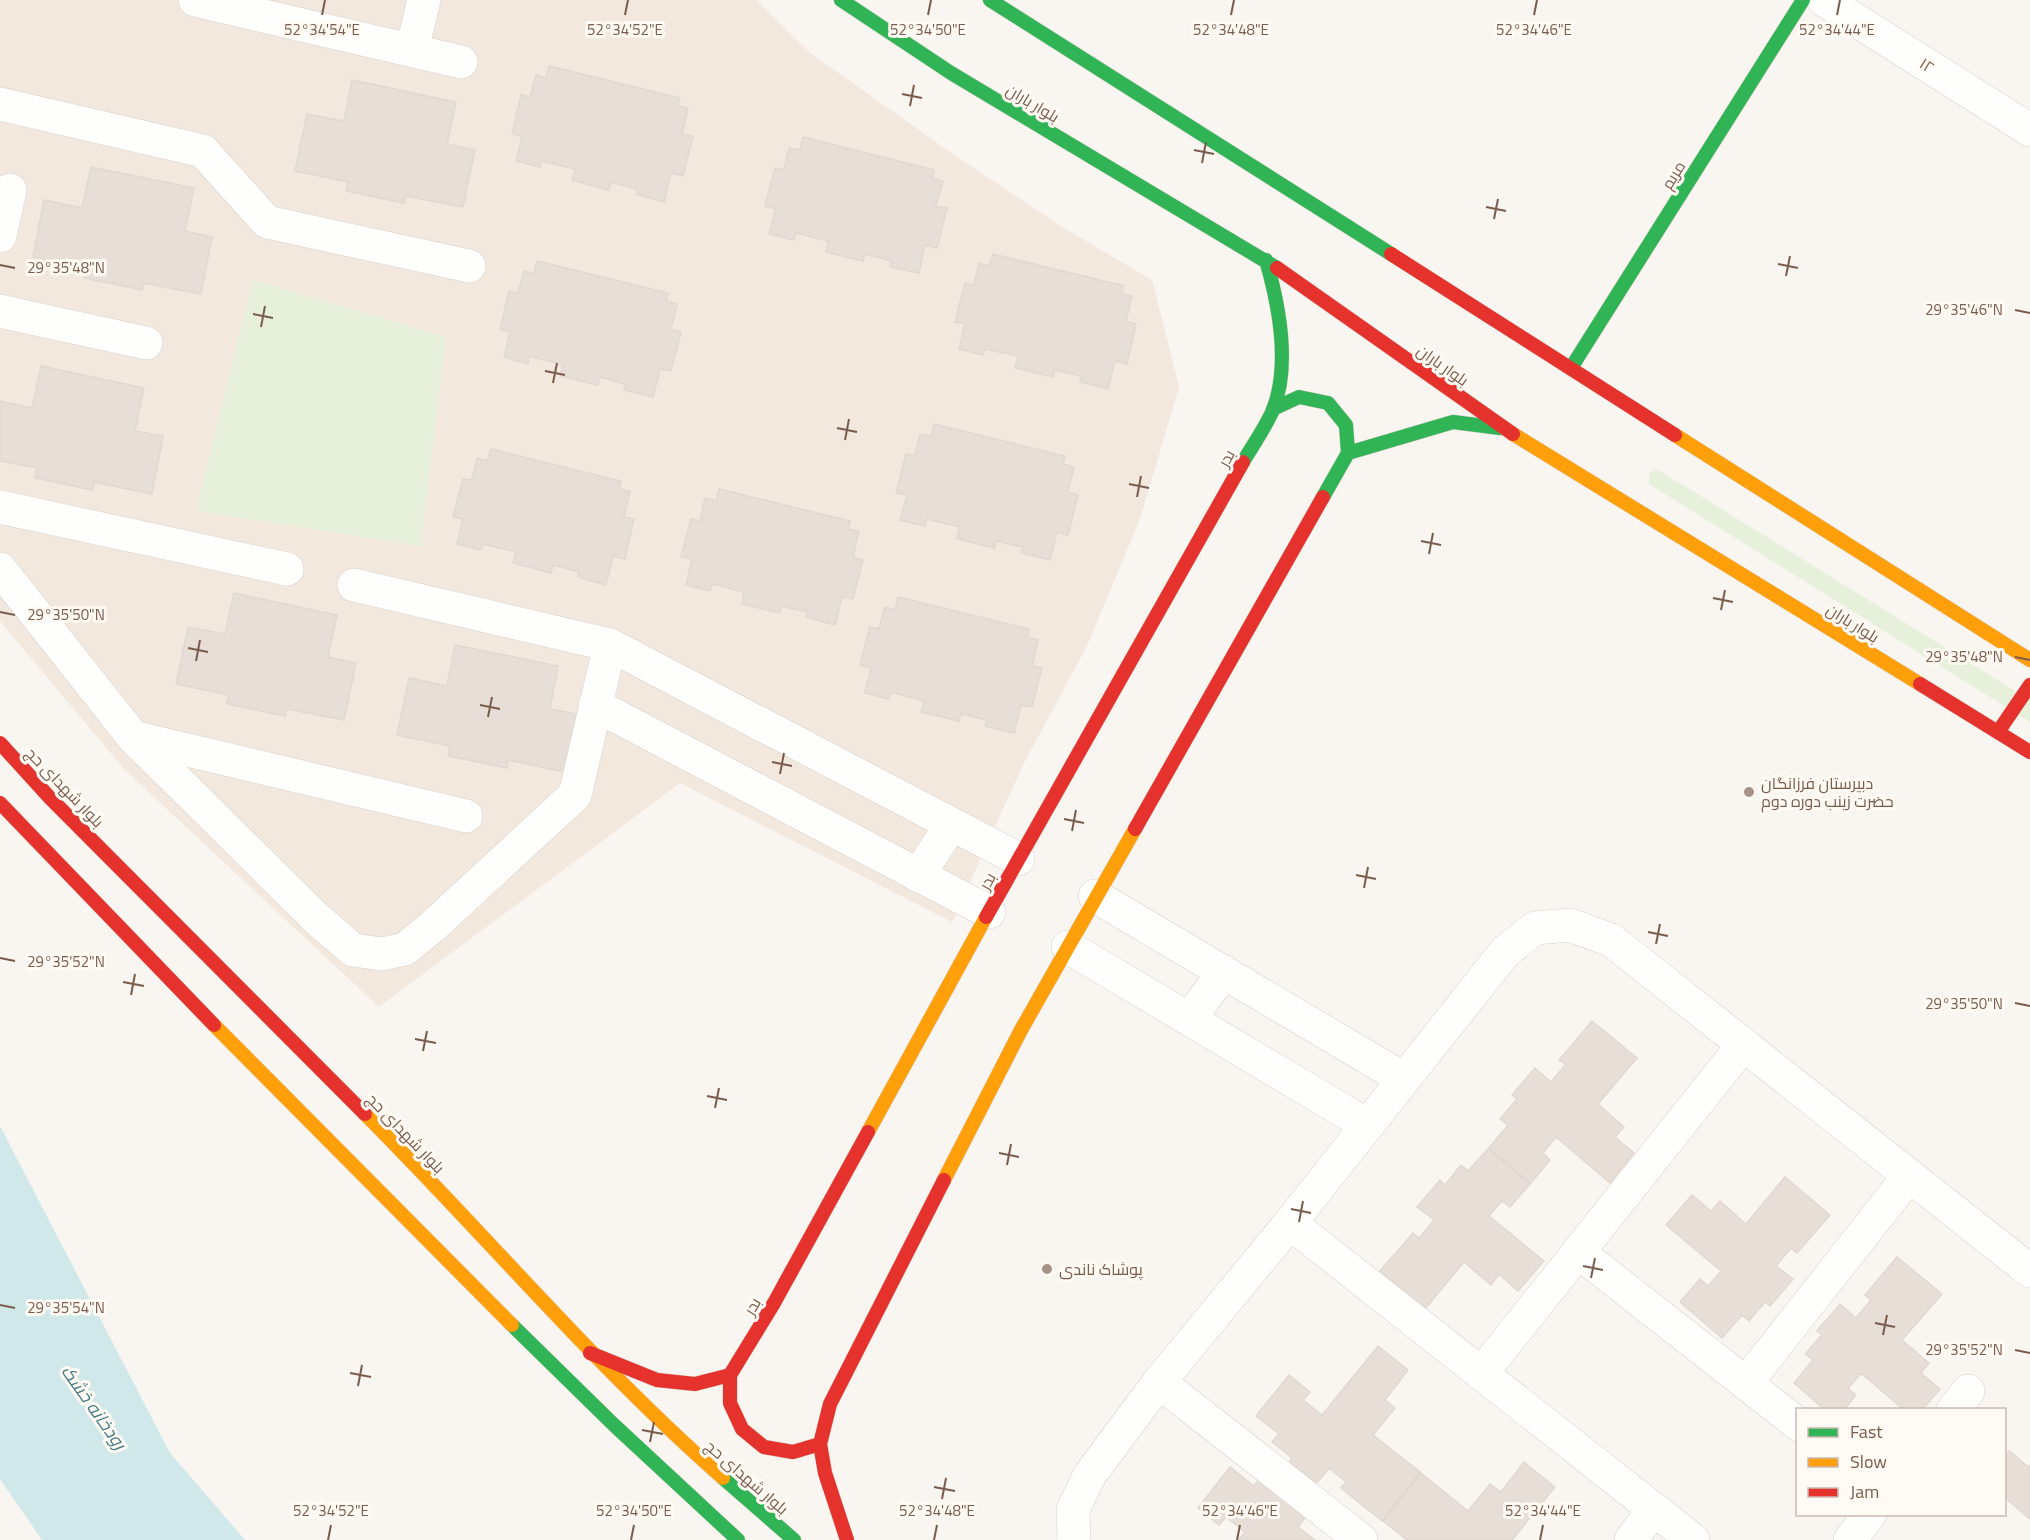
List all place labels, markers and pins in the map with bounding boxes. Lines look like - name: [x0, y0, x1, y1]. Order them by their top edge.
- place label: دبیرستان فرزانگان حضرت زینب دوره دوم: [1761, 771, 1894, 813]
- marker: دبیرستان فرزانگان حضرت زینب دوره دوم: [1742, 785, 1756, 799]
- place label: پوشاک ناندی: [1059, 1257, 1143, 1281]
- marker: پوشاک ناندی: [1040, 1262, 1054, 1276]

